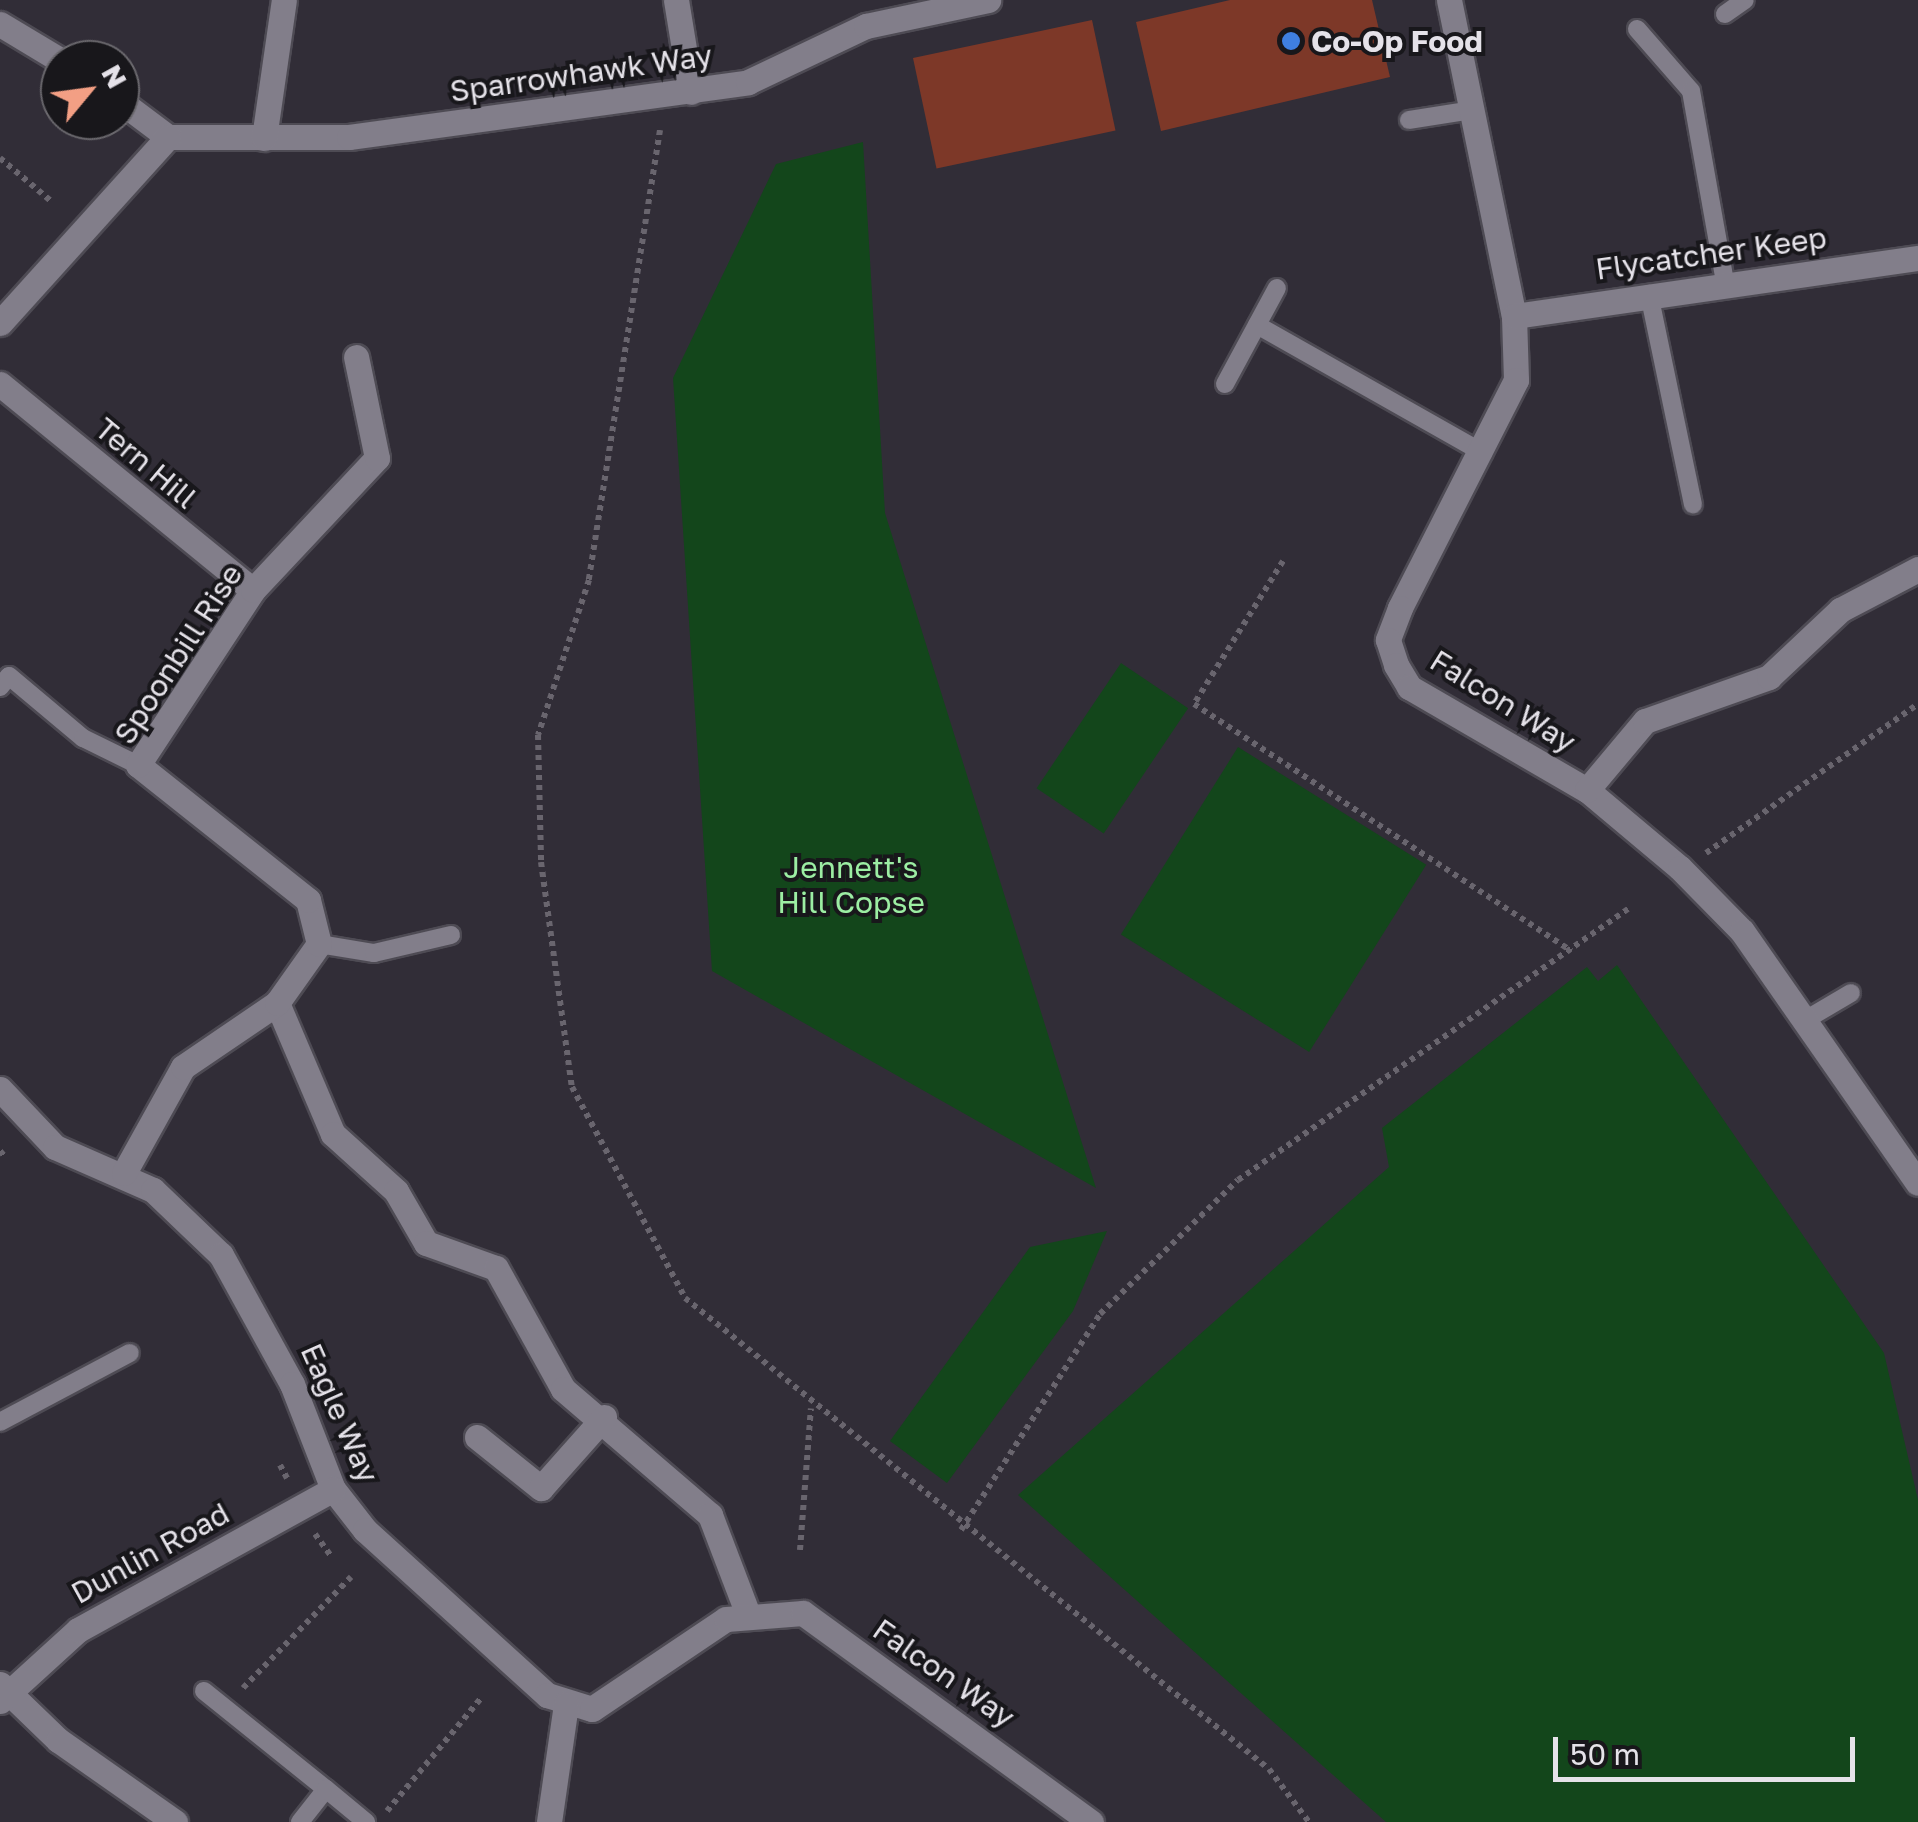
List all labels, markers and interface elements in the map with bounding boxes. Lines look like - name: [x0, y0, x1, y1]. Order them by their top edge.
- place label: Co-Op Food: [1311, 23, 1483, 59]
- marker: Co-Op Food: [1280, 30, 1302, 52]
- street label: Sparrowhawk Way: [448, 37, 714, 109]
- north arrow: [40, 40, 140, 140]
- text: N: [95, 59, 135, 93]
- street label: Flycatcher Keep: [1593, 219, 1829, 287]
- street label: Tern Hill: [88, 410, 204, 516]
- street label: Spoonbill Rise: [107, 557, 249, 751]
- street label: Falcon Way: [1424, 642, 1582, 760]
- park label: Jennett's Hill Copse: [777, 849, 925, 920]
- street label: Eagle Way: [293, 1338, 387, 1488]
- street label: Dunlin Road: [65, 1495, 235, 1611]
- street label: Falcon Way: [866, 1611, 1022, 1735]
- scale bar: [1558, 1717, 1860, 1779]
- text: 50 m: [1570, 1736, 1640, 1772]

